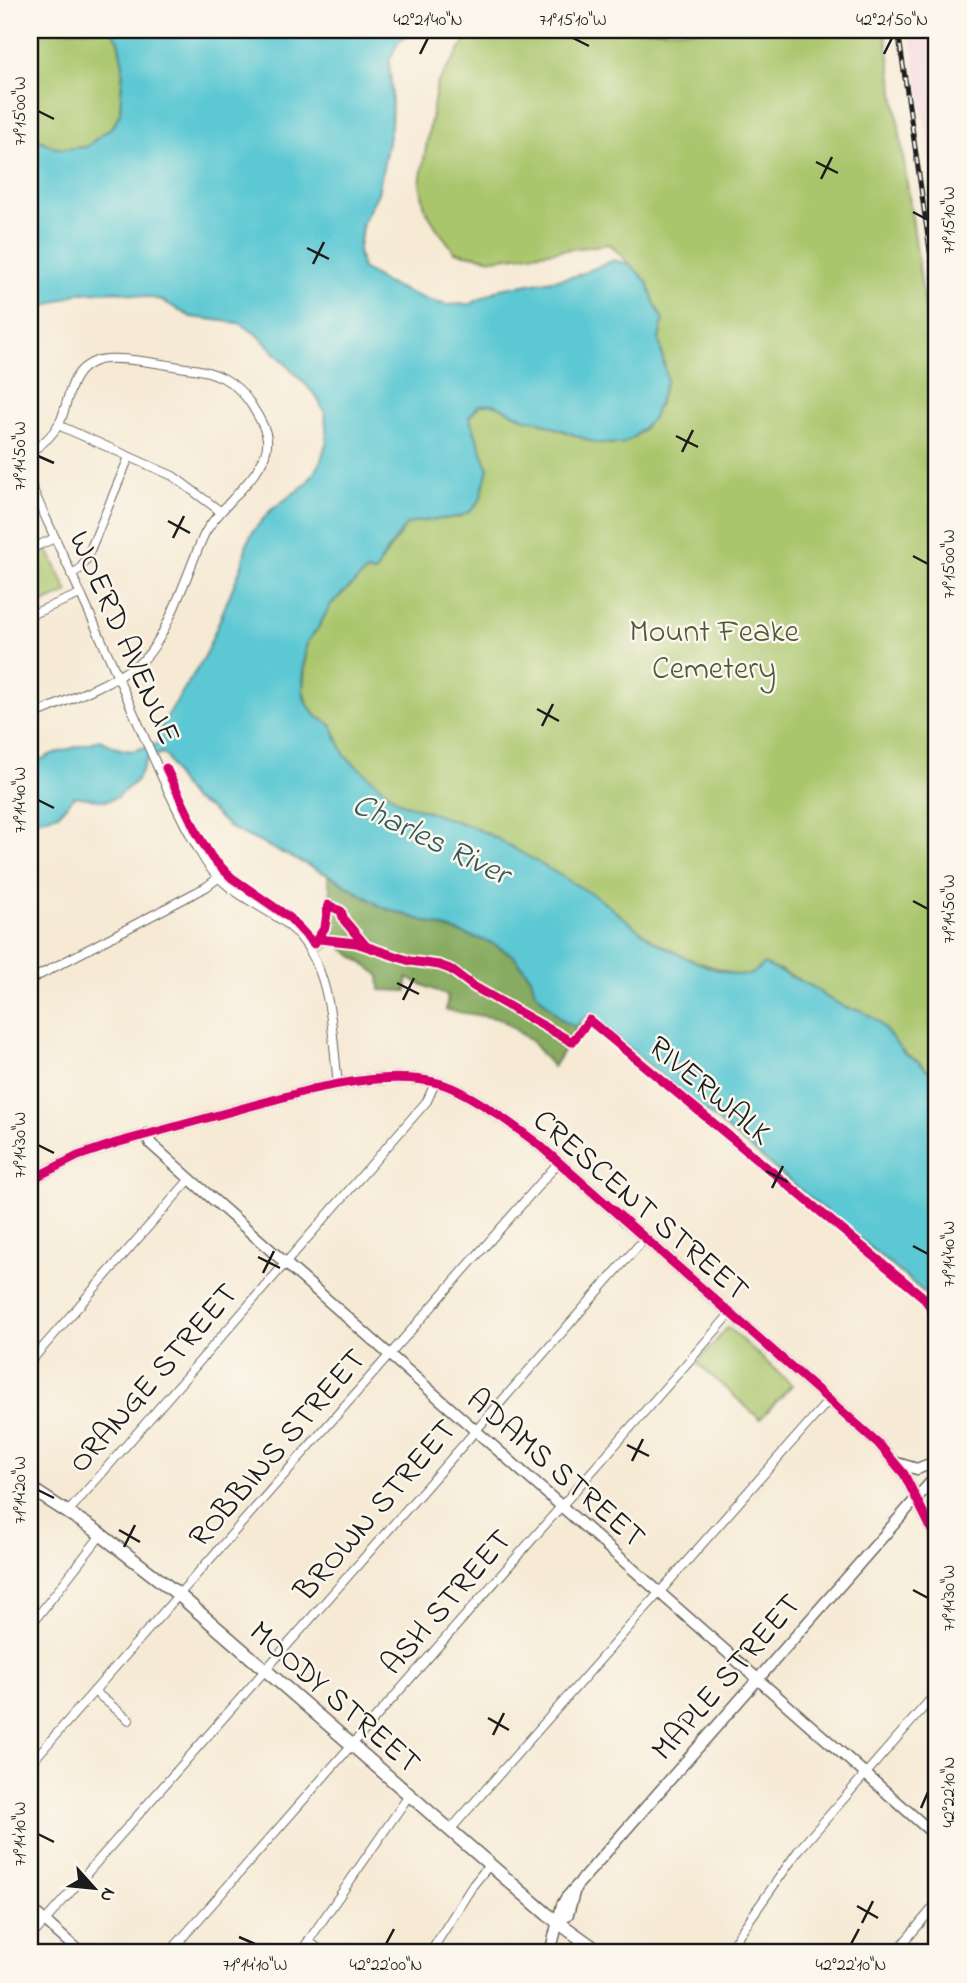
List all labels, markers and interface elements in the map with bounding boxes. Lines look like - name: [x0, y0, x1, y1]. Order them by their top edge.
- text: 42°21'40"N: [393, 8, 463, 34]
- text: 71°15'10"W: [539, 8, 607, 34]
- text: 42°21'50"N: [856, 8, 928, 34]
- text: 71°15'00"W: [8, 76, 34, 146]
- text: 71°15'10"W: [937, 186, 963, 254]
- text: 71°14'50"W: [8, 421, 34, 491]
- street label: WOERD AVENUE: [55, 524, 191, 753]
- text: 71°15'00"W: [937, 529, 963, 599]
- park label: Mount Feake Cemetery: [629, 610, 799, 694]
- text: 71°14'40"W: [8, 767, 34, 833]
- water label: Charles River: [343, 782, 521, 901]
- text: 71°14'50"W: [937, 874, 963, 944]
- street label: RIVERWALK: [636, 1026, 781, 1158]
- street label: CRESCENT STREET: [521, 1099, 758, 1314]
- text: 71°14'30"W: [8, 1112, 34, 1178]
- text: 71°14'40"W: [937, 1221, 963, 1287]
- street label: ORANGE STREET: [58, 1274, 251, 1485]
- street label: ROBBINS STREET: [178, 1339, 379, 1560]
- street label: ADAMS STREET: [455, 1378, 655, 1561]
- street label: BROWN STREET: [283, 1410, 469, 1614]
- text: 71°14'20"W: [8, 1456, 34, 1524]
- street label: ASH STREET: [371, 1520, 525, 1687]
- text: 71°14'30"W: [937, 1565, 963, 1631]
- street label: MAPLE STREET: [641, 1584, 814, 1772]
- street label: MOODY STREET: [237, 1611, 430, 1787]
- text: 42°22'10"N: [937, 1757, 963, 1827]
- text: 71°14'10"W: [8, 1802, 34, 1866]
- north arrow: [60, 1854, 130, 1924]
- text: N: [92, 1883, 122, 1907]
- text: 71°14'10"W: [223, 1953, 287, 1979]
- text: 42°22'00"N: [350, 1953, 422, 1979]
- text: 42°22'10"N: [816, 1953, 886, 1979]

